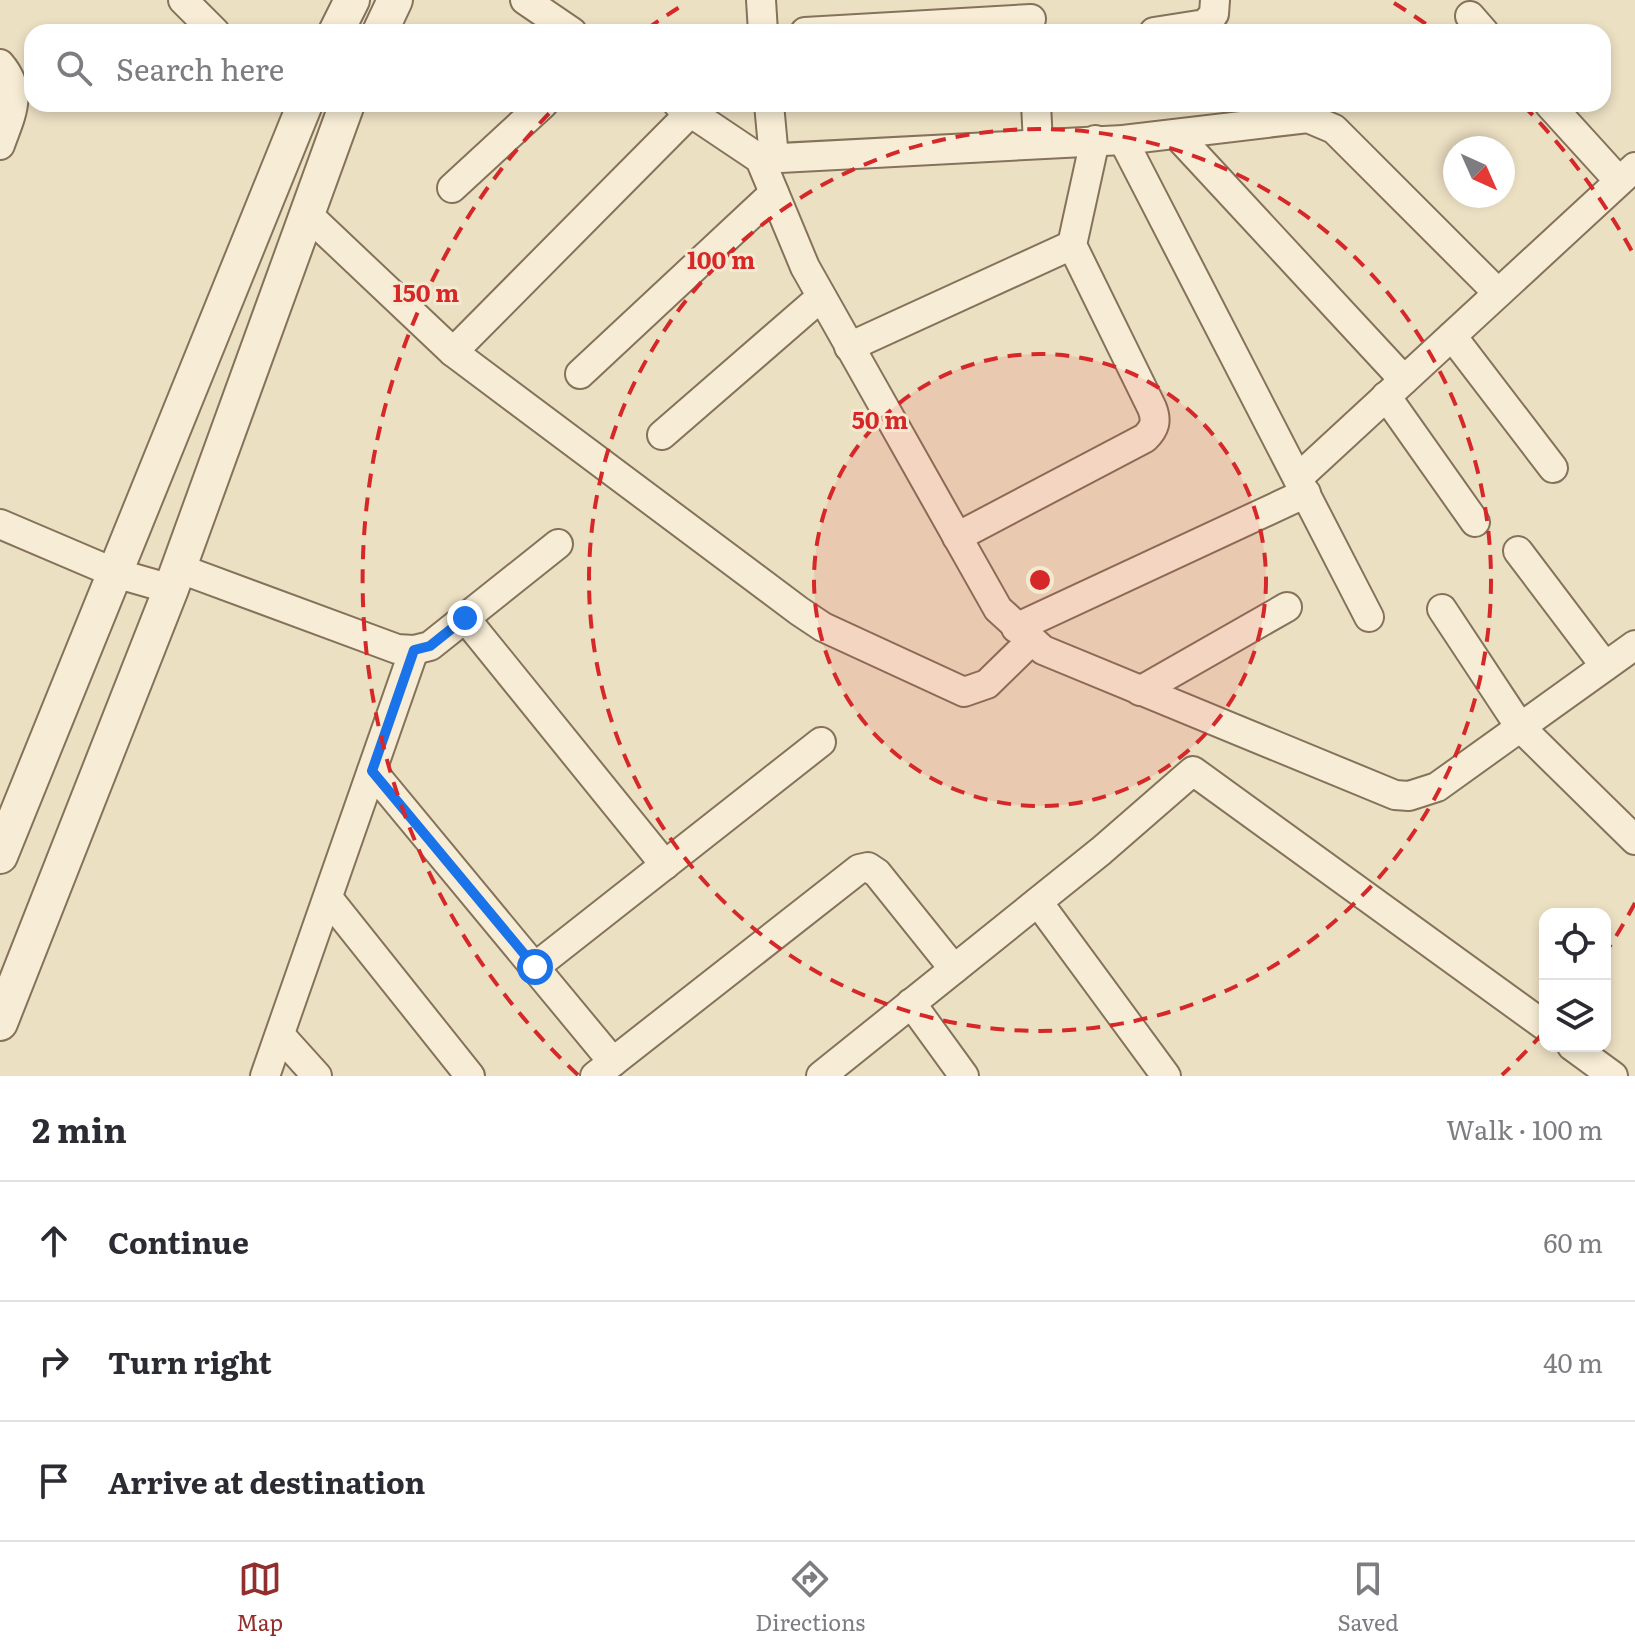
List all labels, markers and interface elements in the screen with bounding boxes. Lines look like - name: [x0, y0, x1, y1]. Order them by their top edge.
- search box: [24, 24, 1611, 112]
- icon: search: [52, 46, 96, 90]
- text: Search here: [116, 46, 284, 90]
- north arrow: [1443, 136, 1515, 208]
- text: 100 m: [687, 241, 755, 276]
- text: 150 m: [393, 274, 459, 309]
- text: 50 m: [852, 401, 908, 436]
- centre of rings: [1026, 566, 1054, 594]
- route end: [447, 600, 483, 636]
- map controls: [1539, 908, 1611, 1052]
- button: locate: [1539, 908, 1611, 980]
- route start: [517, 949, 553, 985]
- button: layers: [1539, 980, 1611, 1052]
- text: 2 min: [32, 1103, 127, 1153]
- text: Walk · 100 m: [1446, 1109, 1603, 1148]
- icon: ahead: [32, 1219, 76, 1263]
- text: Continue: [108, 1219, 249, 1263]
- text: 60 m: [1544, 1222, 1603, 1261]
- icon: right: [32, 1339, 76, 1383]
- text: Turn right: [108, 1339, 272, 1383]
- text: 40 m: [1543, 1342, 1603, 1381]
- icon: arrive: [32, 1459, 76, 1503]
- text: Arrive at destination: [108, 1459, 425, 1503]
- tab: Map: [236, 1557, 283, 1638]
- tab: Directions: [755, 1557, 865, 1638]
- tab: Saved: [1338, 1557, 1399, 1638]

